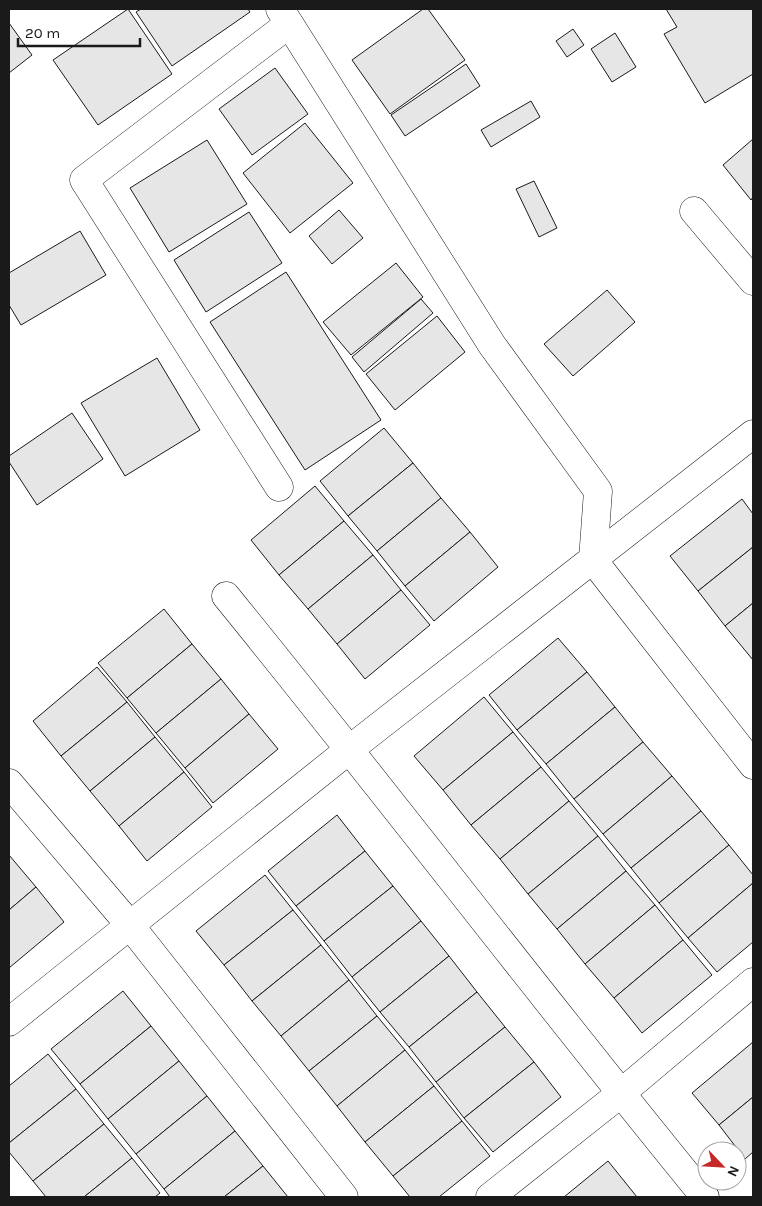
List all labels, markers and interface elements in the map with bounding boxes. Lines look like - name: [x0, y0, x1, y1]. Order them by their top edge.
- scale bar: [18, 15, 140, 47]
- text: 20 m: [25, 24, 60, 42]
- north arrow: [697, 1141, 747, 1191]
- text: N: [724, 1163, 743, 1179]

